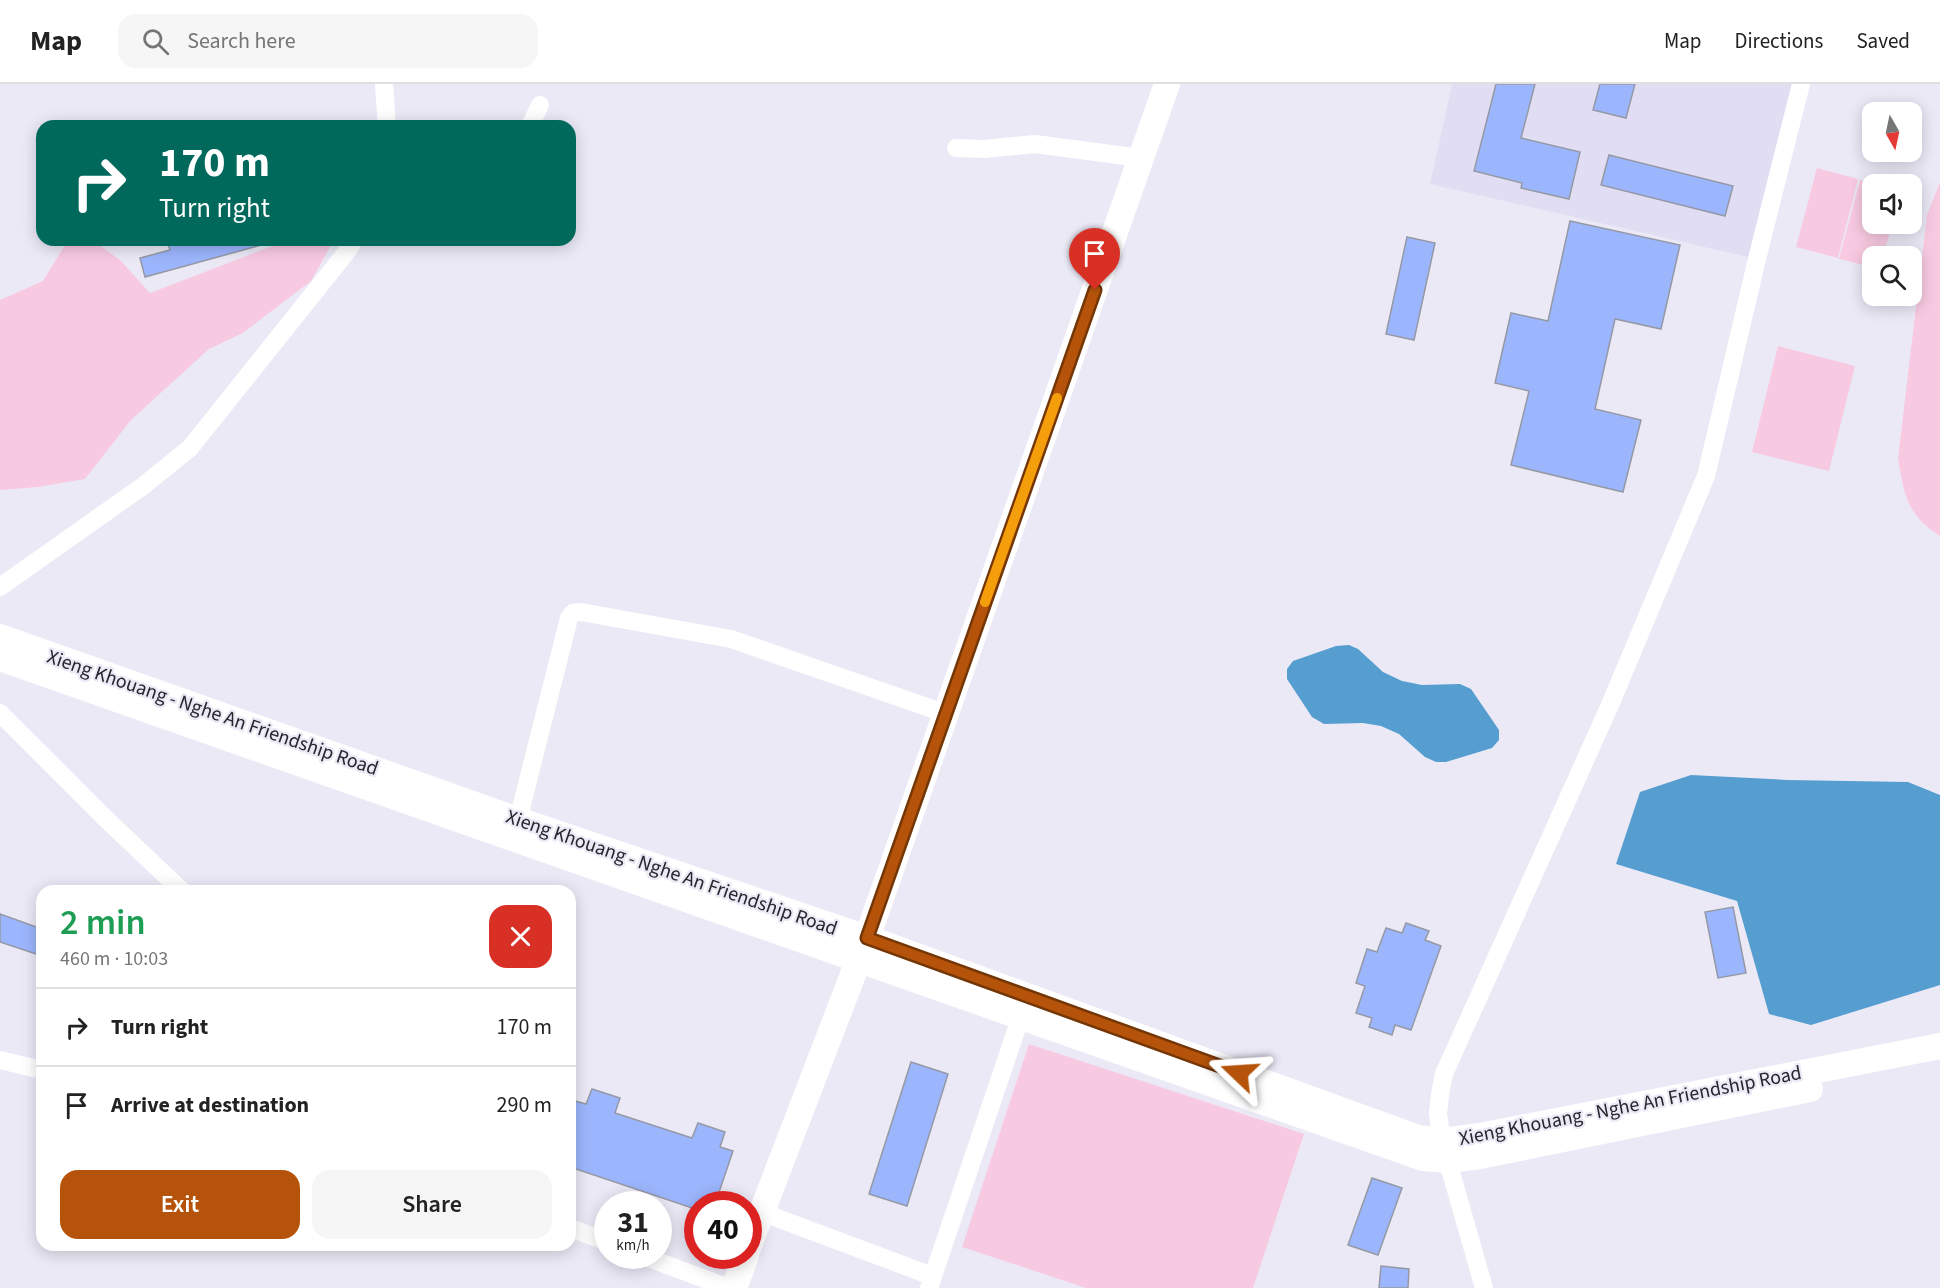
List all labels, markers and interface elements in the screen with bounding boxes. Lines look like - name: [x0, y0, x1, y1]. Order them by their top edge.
- search box: [118, 14, 538, 68]
- text: Map: [30, 21, 82, 61]
- icon: search: [139, 25, 172, 58]
- text: Search here: [187, 25, 296, 57]
- text: Map: [1664, 26, 1702, 56]
- text: Directions: [1735, 26, 1823, 56]
- text: Saved: [1856, 26, 1910, 56]
- north arrow: [1862, 102, 1922, 162]
- map controls: [1862, 102, 1922, 306]
- text: 170 m: [159, 133, 270, 193]
- icon: right: [60, 144, 138, 222]
- button: sound: [1862, 174, 1922, 234]
- text: Turn right: [159, 189, 270, 228]
- pin: [1069, 228, 1120, 290]
- icon: arrive: [1078, 237, 1111, 270]
- button: search: [1862, 246, 1922, 306]
- street label: Xieng Khouang - Nghe An Friendship Road: [43, 643, 382, 783]
- street label: Xieng Khouang - Nghe An Friendship Road: [502, 803, 841, 943]
- text: 2 min: [60, 897, 146, 948]
- button: close: [489, 905, 552, 968]
- text: 460 m · 10:03: [60, 945, 168, 973]
- icon: right: [60, 1011, 93, 1044]
- text: Turn right: [111, 1011, 208, 1043]
- text: 170 m: [497, 1011, 552, 1043]
- position arrow: [1207, 1041, 1271, 1105]
- street label: Xieng Khouang - Nghe An Friendship Road: [1456, 1059, 1804, 1153]
- icon: arrive: [60, 1089, 93, 1122]
- text: Arrive at destination: [111, 1089, 309, 1121]
- text: 290 m: [497, 1089, 552, 1121]
- button: Exit: [60, 1170, 300, 1239]
- button: Share: [312, 1170, 552, 1239]
- speed limit sign: 40: [684, 1191, 762, 1269]
- text: 31: [617, 1201, 649, 1244]
- text: km/h: [616, 1235, 650, 1256]

